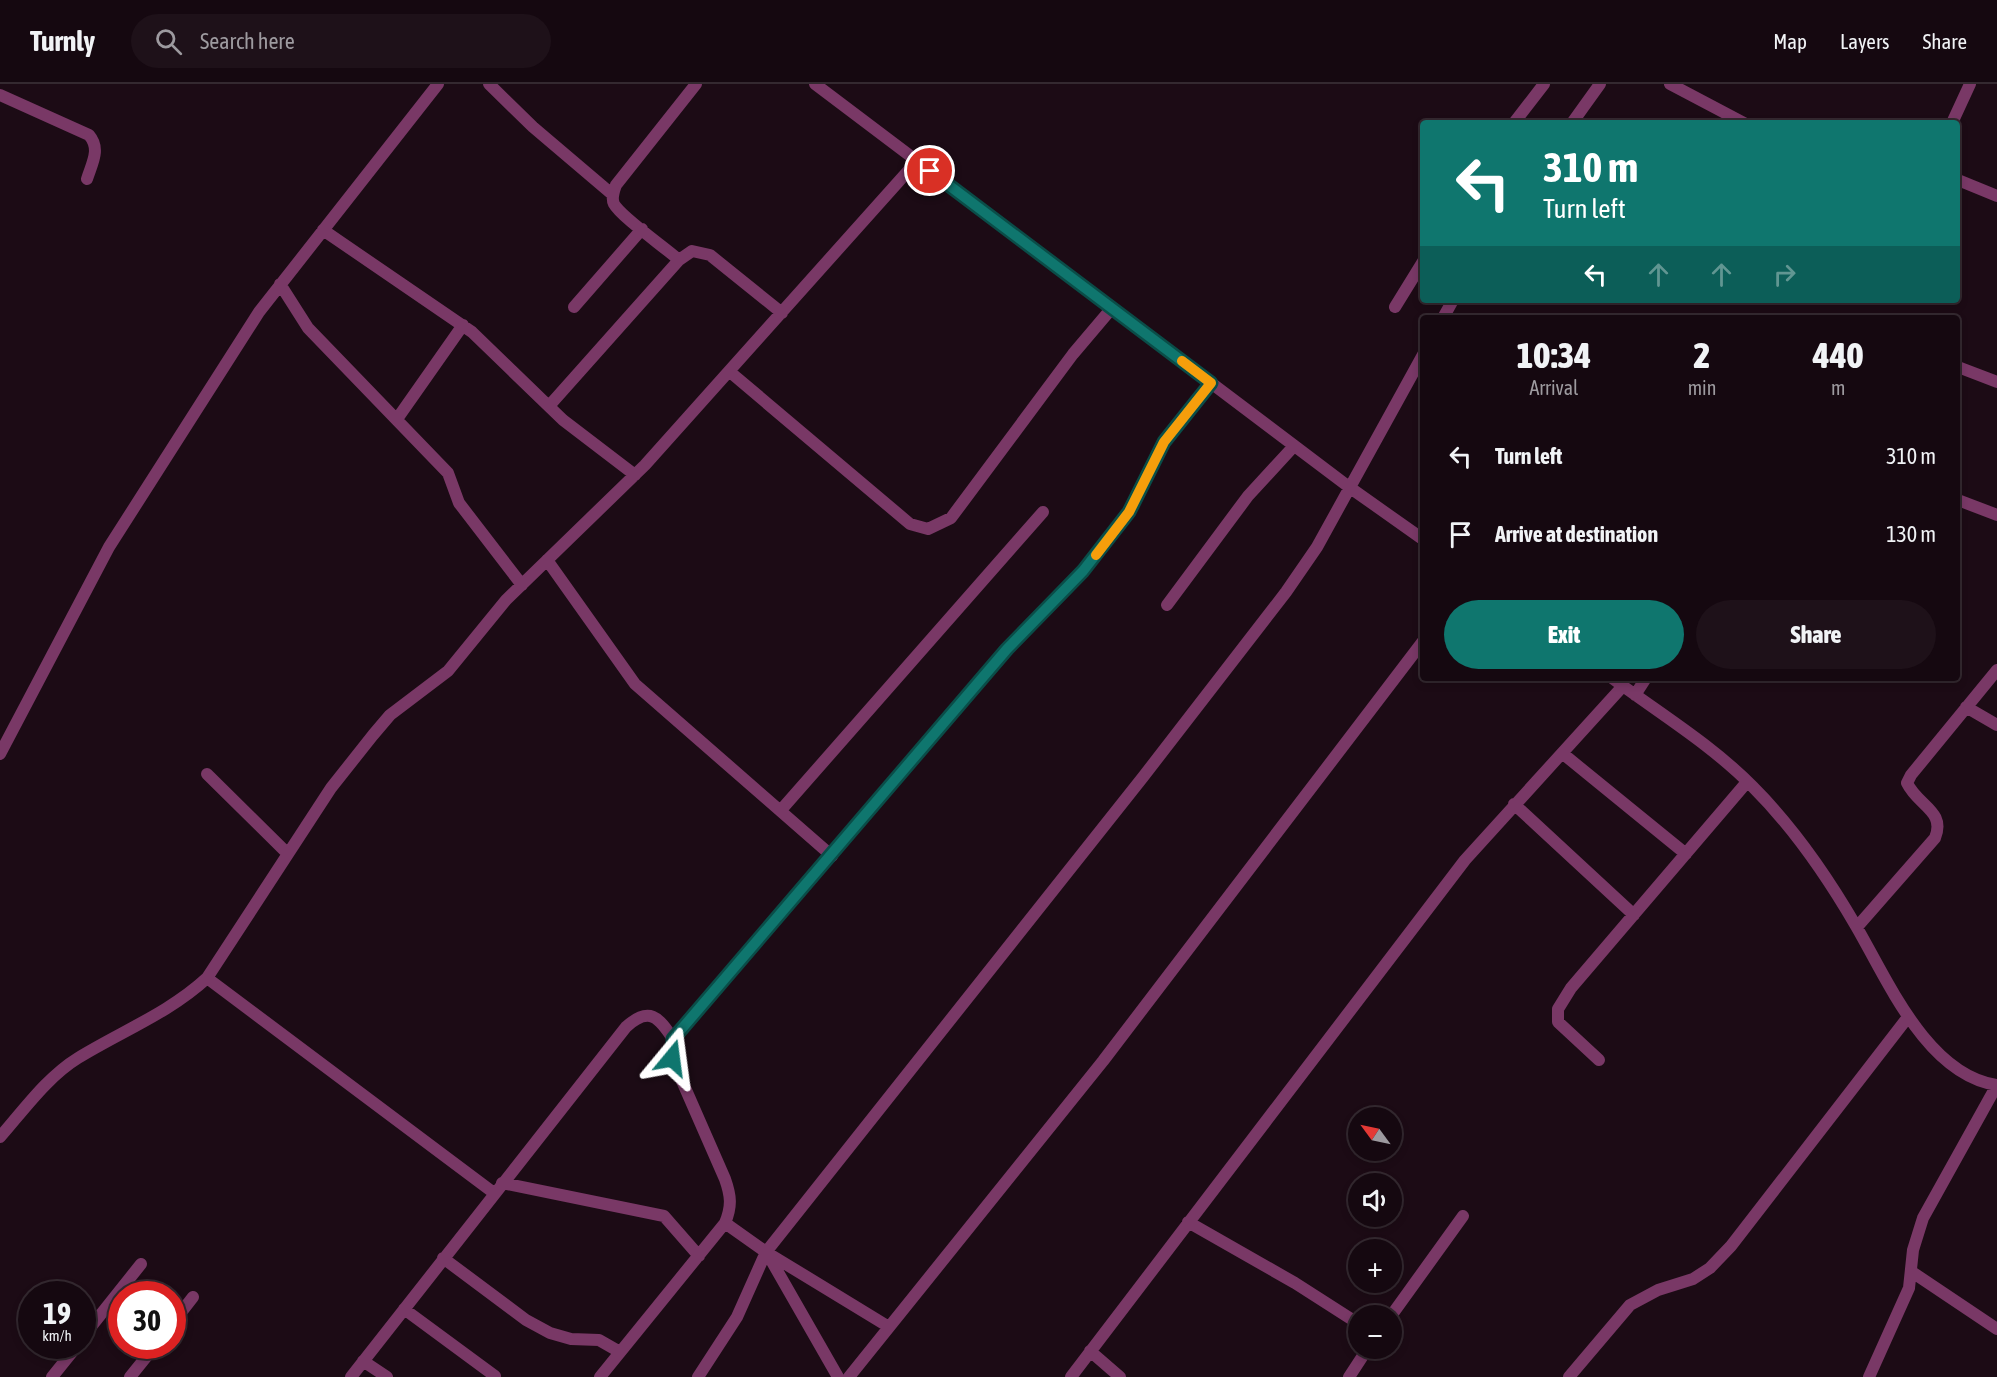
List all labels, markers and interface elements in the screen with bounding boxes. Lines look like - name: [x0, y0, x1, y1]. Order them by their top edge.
- search box: [131, 14, 551, 68]
- text: Turnly: [30, 25, 95, 57]
- icon: search: [152, 25, 185, 58]
- text: Search here: [200, 28, 295, 54]
- text: Map: [1773, 29, 1807, 53]
- text: Layers: [1840, 29, 1890, 53]
- text: Share: [1923, 29, 1967, 53]
- text: 310 m: [1543, 143, 1638, 191]
- icon: left: [1444, 144, 1522, 222]
- pin: [904, 145, 955, 196]
- icon: arrive: [913, 154, 946, 187]
- text: Turn left: [1543, 193, 1626, 224]
- icon: left: [1579, 258, 1612, 291]
- icon: ahead: [1642, 258, 1675, 291]
- icon: ahead: [1705, 258, 1738, 291]
- icon: right: [1768, 258, 1801, 291]
- text: 10:34: [1516, 334, 1591, 376]
- text: 2: [1694, 334, 1710, 376]
- text: 440: [1813, 334, 1864, 376]
- text: Arrival: [1529, 376, 1578, 399]
- text: min: [1688, 376, 1716, 399]
- text: m: [1831, 376, 1845, 399]
- icon: left: [1444, 440, 1477, 473]
- text: Turn left: [1495, 443, 1562, 469]
- text: 310 m: [1886, 443, 1936, 469]
- icon: arrive: [1444, 518, 1477, 551]
- text: Arrive at destination: [1495, 521, 1658, 547]
- text: 130 m: [1886, 521, 1936, 547]
- button: Exit: [1444, 600, 1684, 669]
- button: Share: [1696, 600, 1936, 669]
- position arrow: [640, 1026, 704, 1090]
- north arrow: [1348, 1107, 1402, 1161]
- map controls: [1348, 1107, 1402, 1359]
- button: sound: [1348, 1173, 1402, 1227]
- button: +: [1348, 1239, 1402, 1293]
- speed limit sign: 30: [108, 1281, 186, 1359]
- text: 19: [43, 1296, 71, 1330]
- button: −: [1348, 1305, 1402, 1359]
- text: km/h: [42, 1327, 72, 1344]

